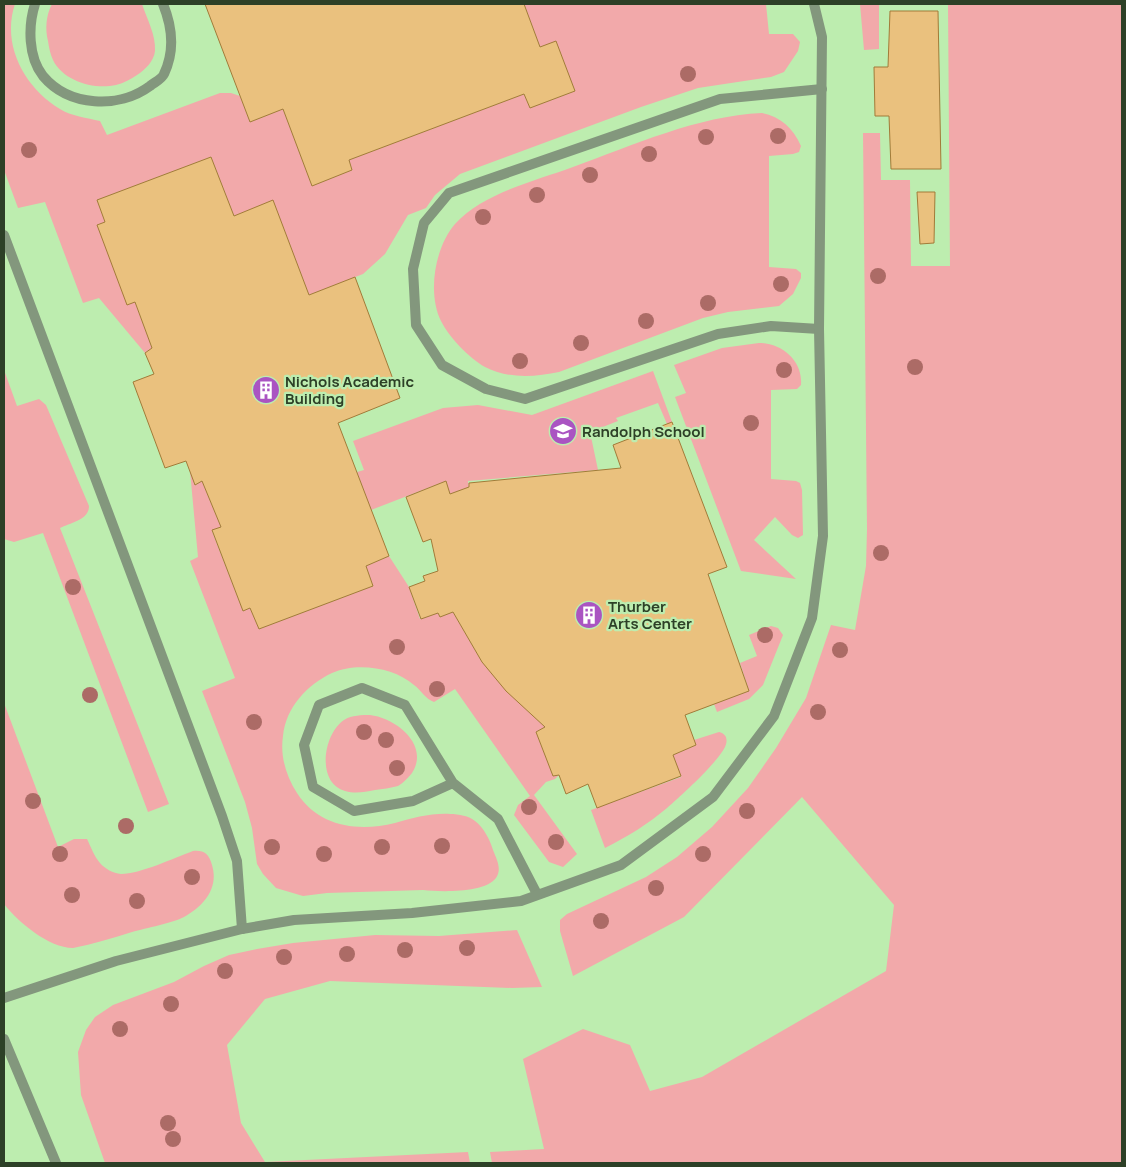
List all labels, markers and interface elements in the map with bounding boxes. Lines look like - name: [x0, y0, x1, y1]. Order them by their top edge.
- place label: Nichols Academic Building: [285, 371, 415, 409]
- building icon: Nichols Academic Building: [251, 375, 281, 405]
- school or university icon: Randolph School: [548, 416, 578, 446]
- place label: Randolph School: [582, 421, 705, 442]
- place label: Thurber Arts Center: [608, 596, 692, 634]
- building icon: Thurber Arts Center: [574, 600, 604, 630]

